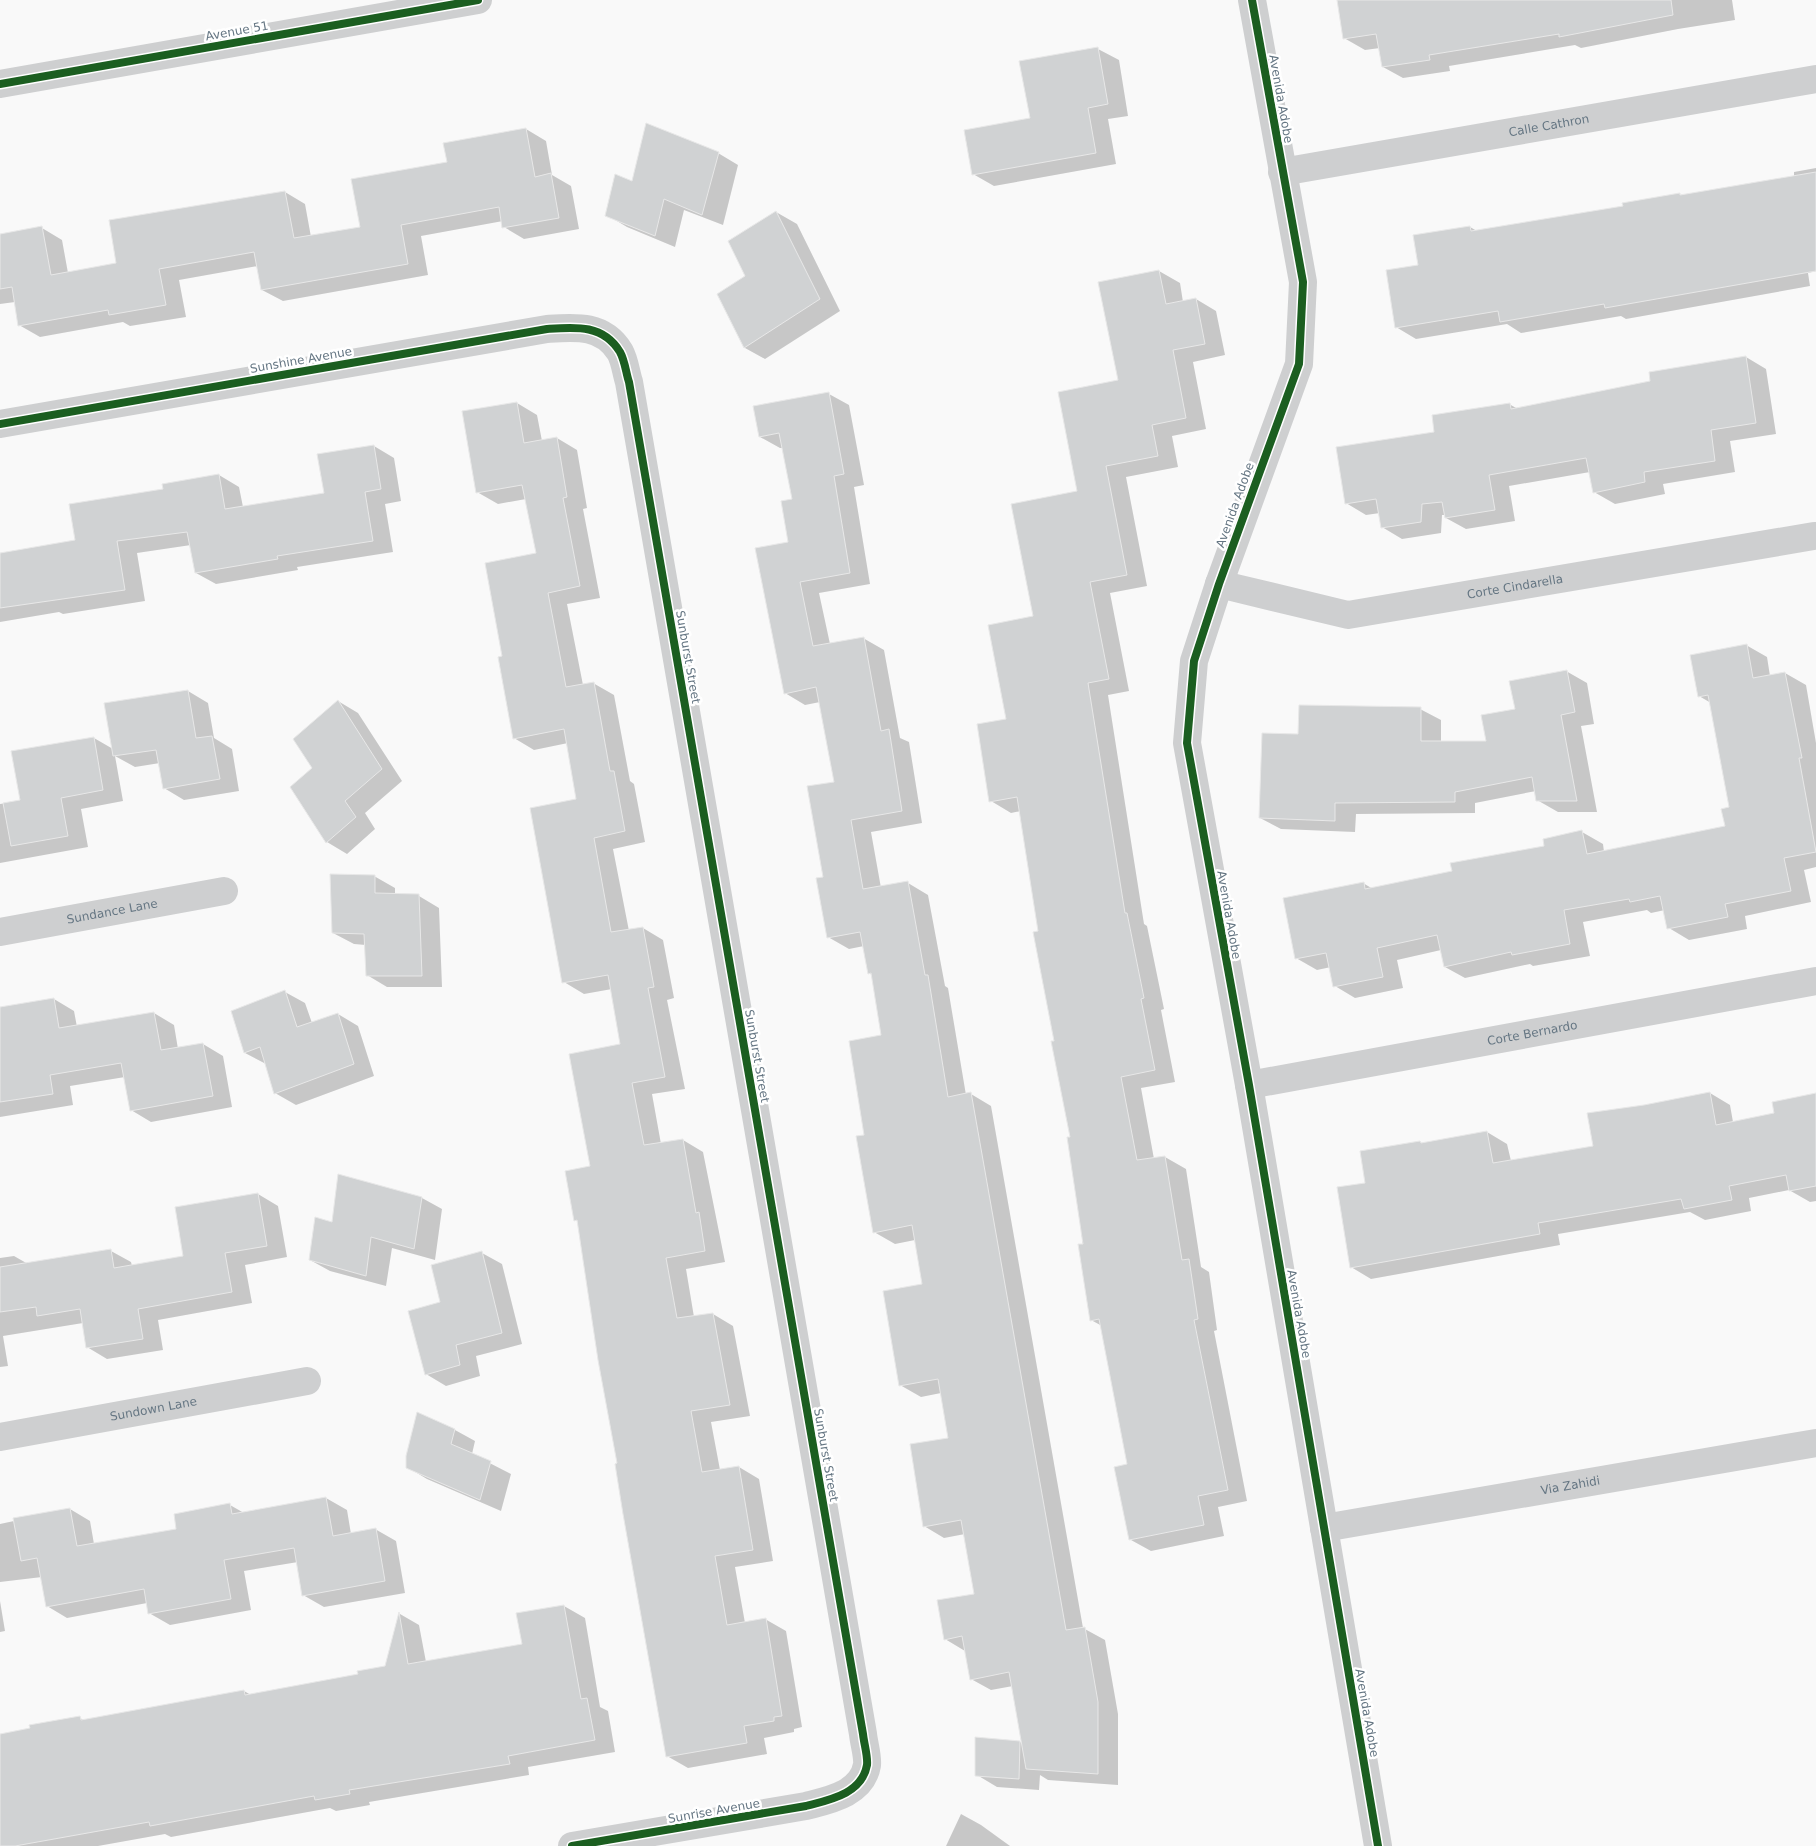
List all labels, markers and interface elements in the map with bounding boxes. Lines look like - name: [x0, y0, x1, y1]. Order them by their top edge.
- street label: Avenue 51: [204, 19, 270, 43]
- street label: Avenida Adobe: [1266, 54, 1296, 144]
- street label: Calle Cathron: [1508, 112, 1590, 139]
- street label: Sunshine Avenue: [249, 344, 353, 376]
- street label: Avenida Adobe: [1213, 460, 1257, 550]
- street label: Corte Cindarella: [1466, 572, 1564, 602]
- street label: Sunburst Street: [673, 609, 703, 705]
- street label: Avenida Adobe: [1214, 870, 1244, 960]
- street label: Sundance Lane: [65, 896, 159, 927]
- street label: Sunburst Street: [742, 1008, 772, 1104]
- street label: Corte Bernardo: [1486, 1018, 1579, 1048]
- street label: Avenida Adobe: [1284, 1269, 1314, 1359]
- street label: Sundown Lane: [109, 1394, 198, 1424]
- street label: Sunburst Street: [811, 1407, 841, 1503]
- street label: Via Zahidi: [1540, 1473, 1601, 1497]
- street label: Avenida Adobe: [1352, 1668, 1382, 1758]
- street label: Sunrise Avenue: [667, 1796, 761, 1826]

